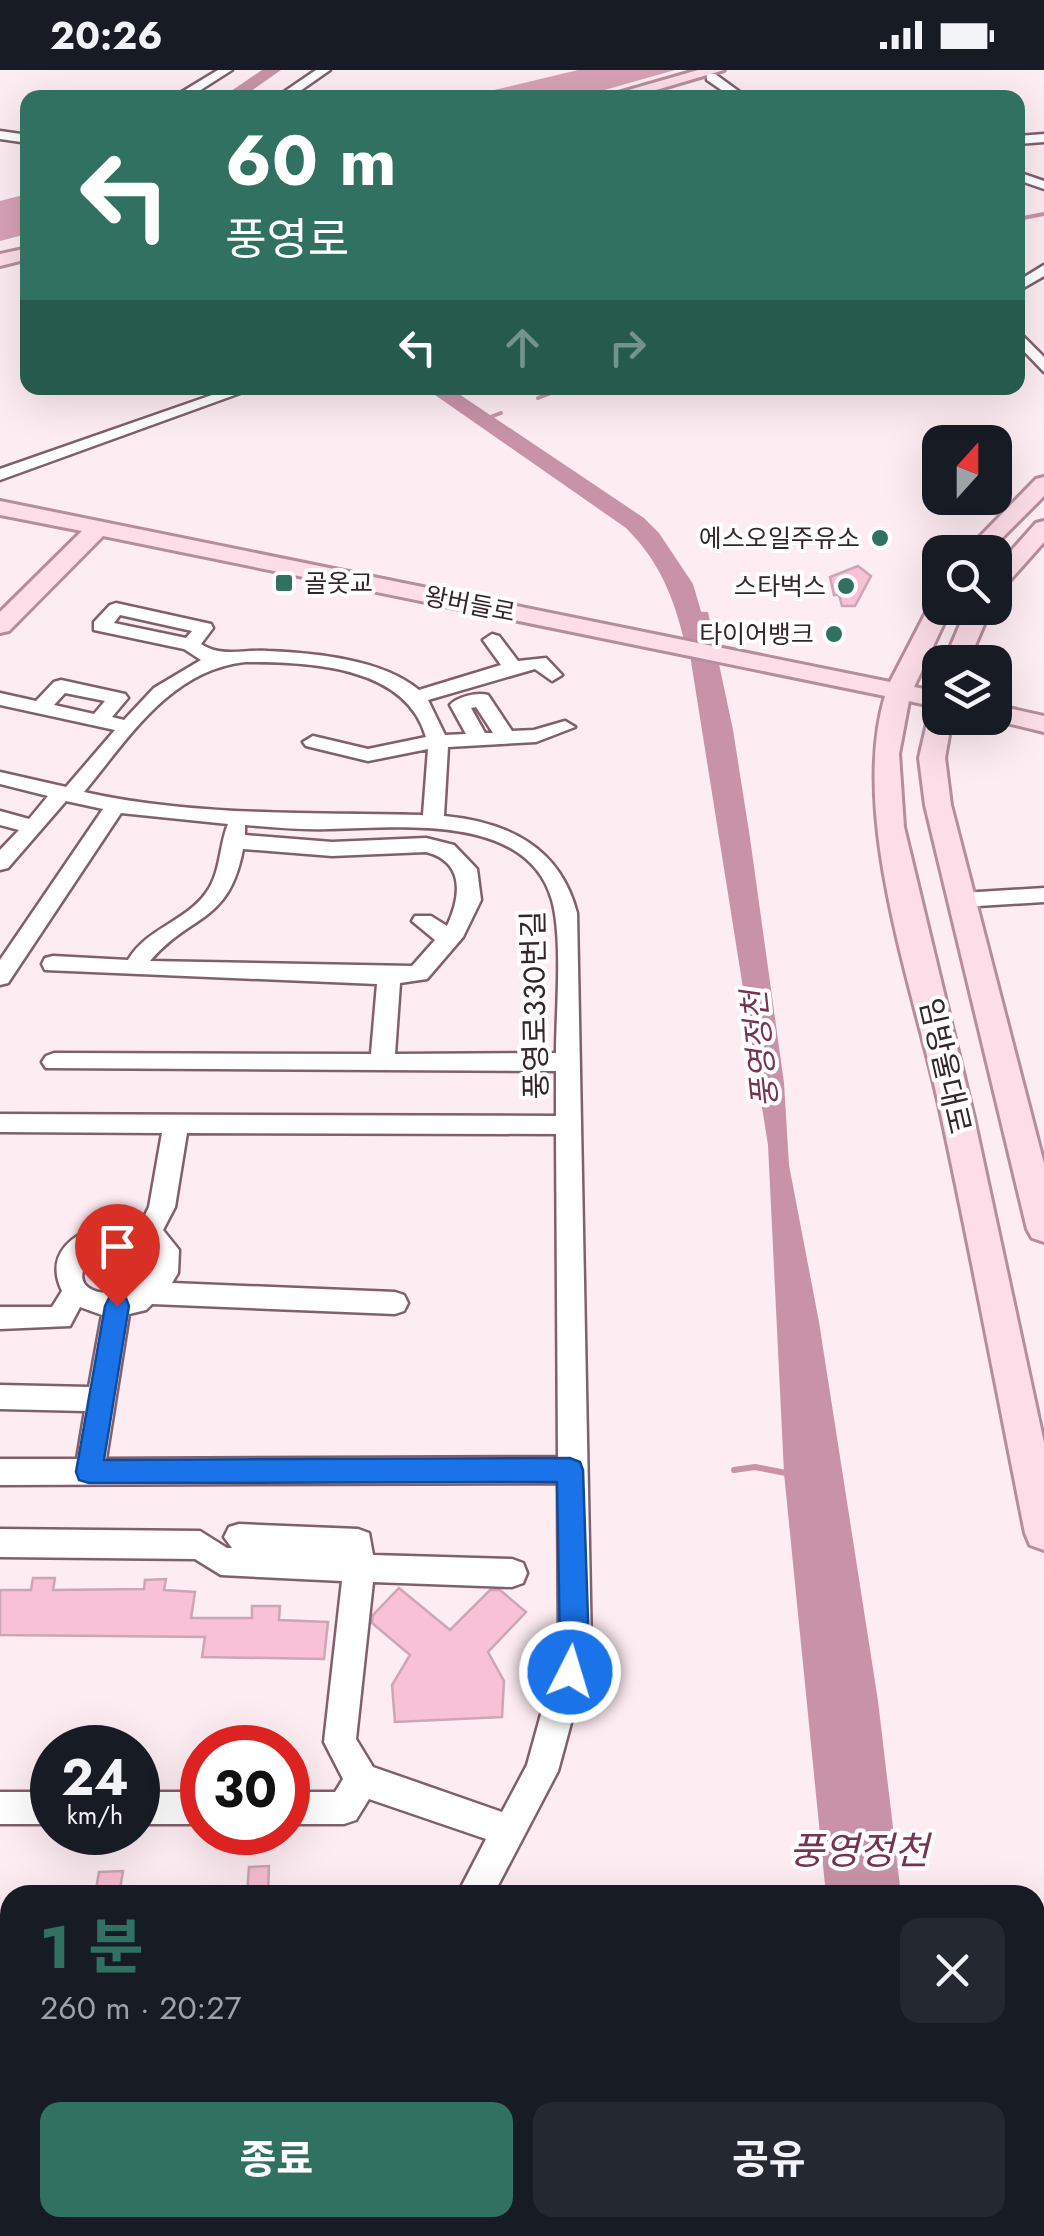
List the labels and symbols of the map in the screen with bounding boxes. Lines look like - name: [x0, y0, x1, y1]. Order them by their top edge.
- north arrow: [922, 425, 1012, 515]
- place label: 에스오일주유소: [699, 520, 860, 556]
- marker: 에스오일주유소: [869, 527, 891, 549]
- place label: 골옷교: [304, 565, 373, 601]
- place label: 스타벅스: [734, 568, 826, 604]
- marker: 골옷교: [273, 572, 295, 594]
- marker: 스타벅스: [835, 575, 857, 597]
- street label: 왕버들로: [421, 578, 519, 630]
- place label: 타이어뱅크: [699, 616, 814, 652]
- marker: 타이어뱅크: [823, 623, 845, 645]
- street label: 풍영로330번길: [511, 910, 558, 1100]
- water label: 풍영정천: [731, 985, 789, 1110]
- street label: 임방울대로: [909, 994, 982, 1138]
- pin: [75, 1204, 160, 1307]
- position arrow: [518, 1620, 622, 1724]
- speed limit sign: 30: [180, 1725, 310, 1855]
- water label: 풍영정천: [789, 1823, 933, 1878]

